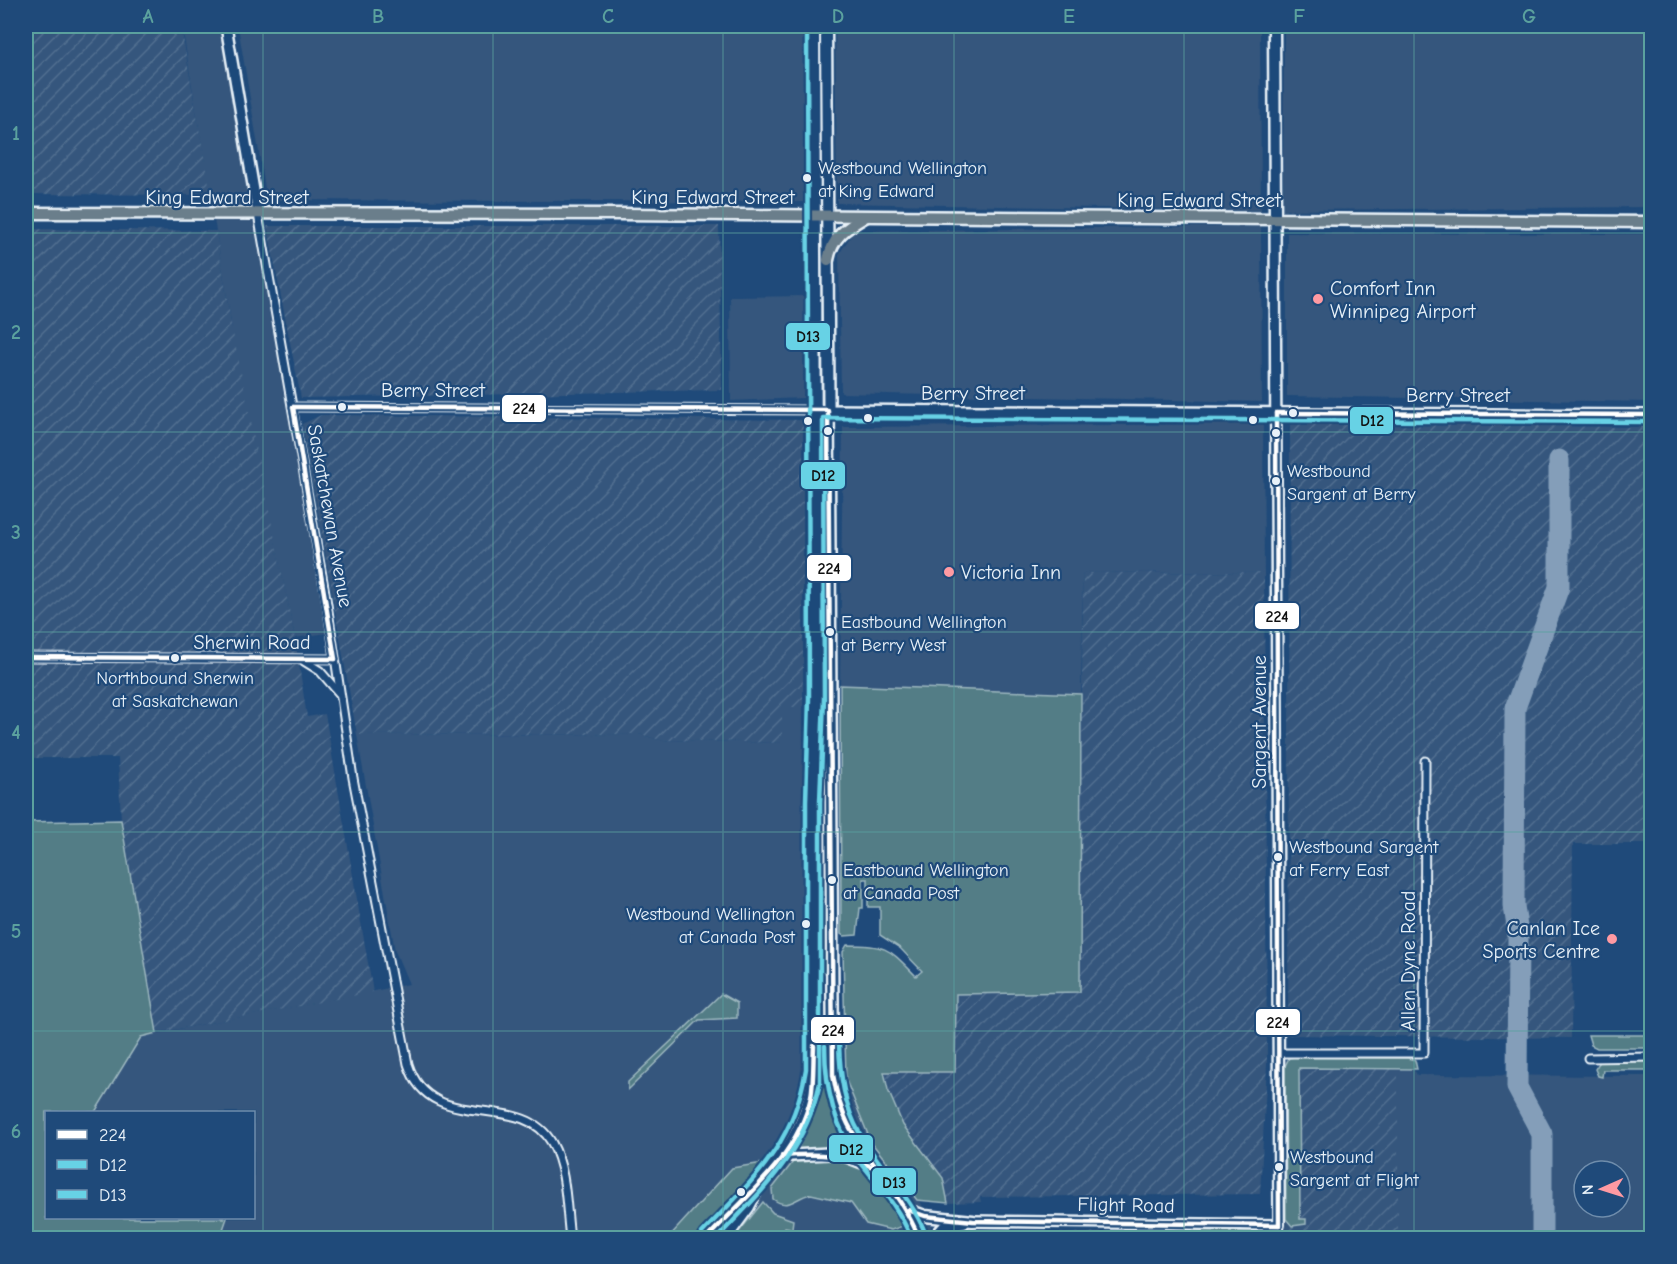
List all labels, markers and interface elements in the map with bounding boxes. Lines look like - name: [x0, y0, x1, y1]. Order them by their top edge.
- text: A: [142, 5, 154, 28]
- text: B: [372, 5, 384, 28]
- text: C: [602, 5, 614, 28]
- text: D: [832, 5, 844, 28]
- text: E: [1063, 5, 1075, 28]
- text: F: [1293, 5, 1305, 28]
- text: G: [1522, 5, 1536, 28]
- text: 1: [12, 122, 20, 145]
- place label: Westbound Wellington at King Edward: [818, 158, 987, 202]
- marker: Westbound Wellington at King Edward: [801, 172, 813, 184]
- street label: King Edward Street: [145, 186, 310, 209]
- street label: King Edward Street: [631, 186, 796, 209]
- street label: King Edward Street: [1117, 189, 1282, 212]
- place label: Comfort Inn Winnipeg Airport: [1330, 277, 1477, 323]
- marker: Comfort Inn Winnipeg Airport: [1311, 292, 1325, 306]
- text: 2: [11, 321, 21, 344]
- line badge: D13: [785, 322, 831, 351]
- text: D13: [796, 328, 820, 346]
- street label: Berry Street: [381, 379, 486, 402]
- street label: Berry Street: [921, 382, 1026, 405]
- street label: Berry Street: [1406, 384, 1511, 407]
- line badge: 224: [501, 394, 547, 423]
- text: 224: [513, 400, 535, 418]
- unlabelled marker: [336, 401, 348, 413]
- line badge: D12: [1349, 406, 1394, 435]
- unlabelled marker: [1287, 407, 1299, 419]
- unlabelled marker: [862, 412, 874, 424]
- text: D12: [1360, 412, 1384, 430]
- unlabelled marker: [1247, 414, 1259, 426]
- unlabelled marker: [802, 415, 814, 427]
- street label: Saskatchewan Avenue: [303, 423, 357, 609]
- unlabelled marker: [822, 425, 834, 437]
- unlabelled marker: [1270, 427, 1282, 439]
- line badge: D12: [800, 461, 846, 490]
- place label: Westbound Sargent at Berry: [1287, 461, 1416, 505]
- text: D12: [811, 467, 835, 485]
- marker: Westbound Sargent at Berry: [1270, 475, 1282, 487]
- text: 3: [11, 521, 21, 544]
- line badge: 224: [806, 554, 852, 582]
- text: 224: [818, 560, 840, 578]
- place label: Victoria Inn: [961, 561, 1061, 584]
- marker: Victoria Inn: [942, 565, 956, 579]
- line badge: 224: [1254, 602, 1300, 630]
- text: 224: [1266, 608, 1288, 626]
- place label: Eastbound Wellington at Berry West: [841, 612, 1007, 656]
- marker: Eastbound Wellington at Berry West: [824, 626, 836, 638]
- street label: Sherwin Road: [193, 631, 311, 654]
- marker: Northbound Sherwin at Saskatchewan: [169, 652, 181, 664]
- street label: Sargent Avenue: [1248, 655, 1271, 789]
- place label: Northbound Sherwin at Saskatchewan: [96, 668, 254, 712]
- text: 4: [11, 721, 21, 744]
- place label: Westbound Sargent at Ferry East: [1289, 837, 1439, 881]
- marker: Westbound Sargent at Ferry East: [1272, 851, 1284, 863]
- place label: Eastbound Wellington at Canada Post: [843, 860, 1009, 904]
- marker: Eastbound Wellington at Canada Post: [826, 874, 838, 886]
- street label: Allen Dyne Road: [1397, 891, 1420, 1031]
- place label: Westbound Wellington at Canada Post: [626, 904, 796, 948]
- place label: Canlan Ice Sports Centre: [1482, 917, 1600, 963]
- marker: Westbound Wellington at Canada Post: [800, 918, 812, 930]
- text: 5: [11, 920, 21, 943]
- marker: Canlan Ice Sports Centre: [1605, 932, 1619, 946]
- line badge: 224: [1255, 1008, 1301, 1036]
- text: 224: [1267, 1014, 1289, 1032]
- line badge: 224: [810, 1016, 855, 1044]
- text: 224: [822, 1022, 844, 1040]
- legend: [45, 1111, 255, 1219]
- text: 6: [11, 1120, 21, 1143]
- text: 224: [99, 1125, 126, 1146]
- line badge: D12: [828, 1134, 874, 1163]
- text: D12: [839, 1141, 863, 1159]
- place label: Westbound Sargent at Flight: [1290, 1147, 1420, 1191]
- text: D12: [99, 1155, 127, 1176]
- north arrow: [1572, 1159, 1632, 1219]
- marker: Westbound Sargent at Flight: [1273, 1161, 1285, 1173]
- line badge: D13: [871, 1167, 917, 1196]
- text: D13: [882, 1174, 906, 1192]
- text: N: [1579, 1184, 1597, 1195]
- text: D13: [99, 1185, 127, 1206]
- unlabelled marker: [735, 1186, 747, 1198]
- street label: Flight Road: [1077, 1193, 1175, 1217]

